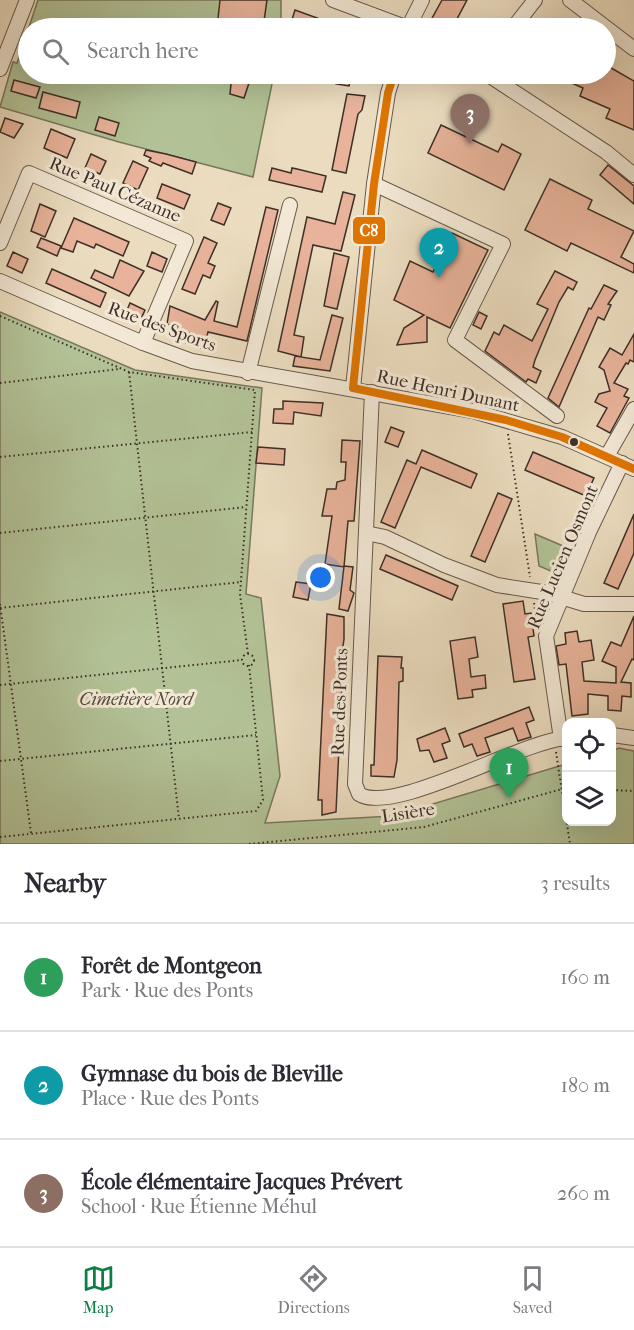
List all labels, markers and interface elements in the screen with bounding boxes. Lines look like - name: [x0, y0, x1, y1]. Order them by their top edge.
- search box: [18, 18, 616, 84]
- icon: search: [39, 35, 72, 68]
- text: Search here: [87, 38, 199, 64]
- pin: 3: [450, 94, 490, 144]
- street label: Rue Paul Cézanne: [46, 153, 184, 227]
- line badge: C8: [352, 216, 386, 245]
- text: C8: [360, 221, 378, 240]
- pin: 2: [420, 228, 458, 278]
- street label: Rue des Sports: [105, 298, 219, 356]
- street label: Rue Henri Dunant: [375, 366, 522, 416]
- unlabelled marker: [568, 436, 580, 448]
- street label: Rue Lucien Osmont: [523, 481, 603, 632]
- your location: [306, 563, 335, 592]
- street label: Rue des Ponts: [328, 647, 352, 756]
- park label: Cimetière Nord: [79, 689, 196, 710]
- map controls: [562, 718, 616, 826]
- button: locate: [562, 718, 616, 772]
- pin: 1: [490, 748, 528, 798]
- button: layers: [562, 772, 616, 826]
- street label: Lisière: [380, 798, 436, 828]
- text: Nearby: [24, 868, 106, 899]
- text: 3 results: [541, 872, 610, 895]
- text: Forêt de Montgeon: [81, 953, 262, 979]
- text: 1: [40, 966, 47, 989]
- text: 160 m: [560, 966, 610, 989]
- text: Park · Rue des Ponts: [81, 979, 253, 1002]
- text: Gymnase du bois de Bleville: [81, 1061, 343, 1087]
- text: 2: [38, 1074, 49, 1097]
- text: 180 m: [561, 1074, 610, 1097]
- text: Place · Rue des Ponts: [81, 1087, 259, 1110]
- text: École élémentaire Jacques Prévert: [81, 1169, 402, 1195]
- text: 3: [39, 1182, 48, 1205]
- text: 260 m: [557, 1182, 610, 1205]
- text: School · Rue Étienne Méhul: [81, 1195, 317, 1218]
- tab: Map: [82, 1262, 115, 1317]
- tab: Directions: [278, 1262, 350, 1317]
- tab: Saved: [513, 1262, 552, 1317]

